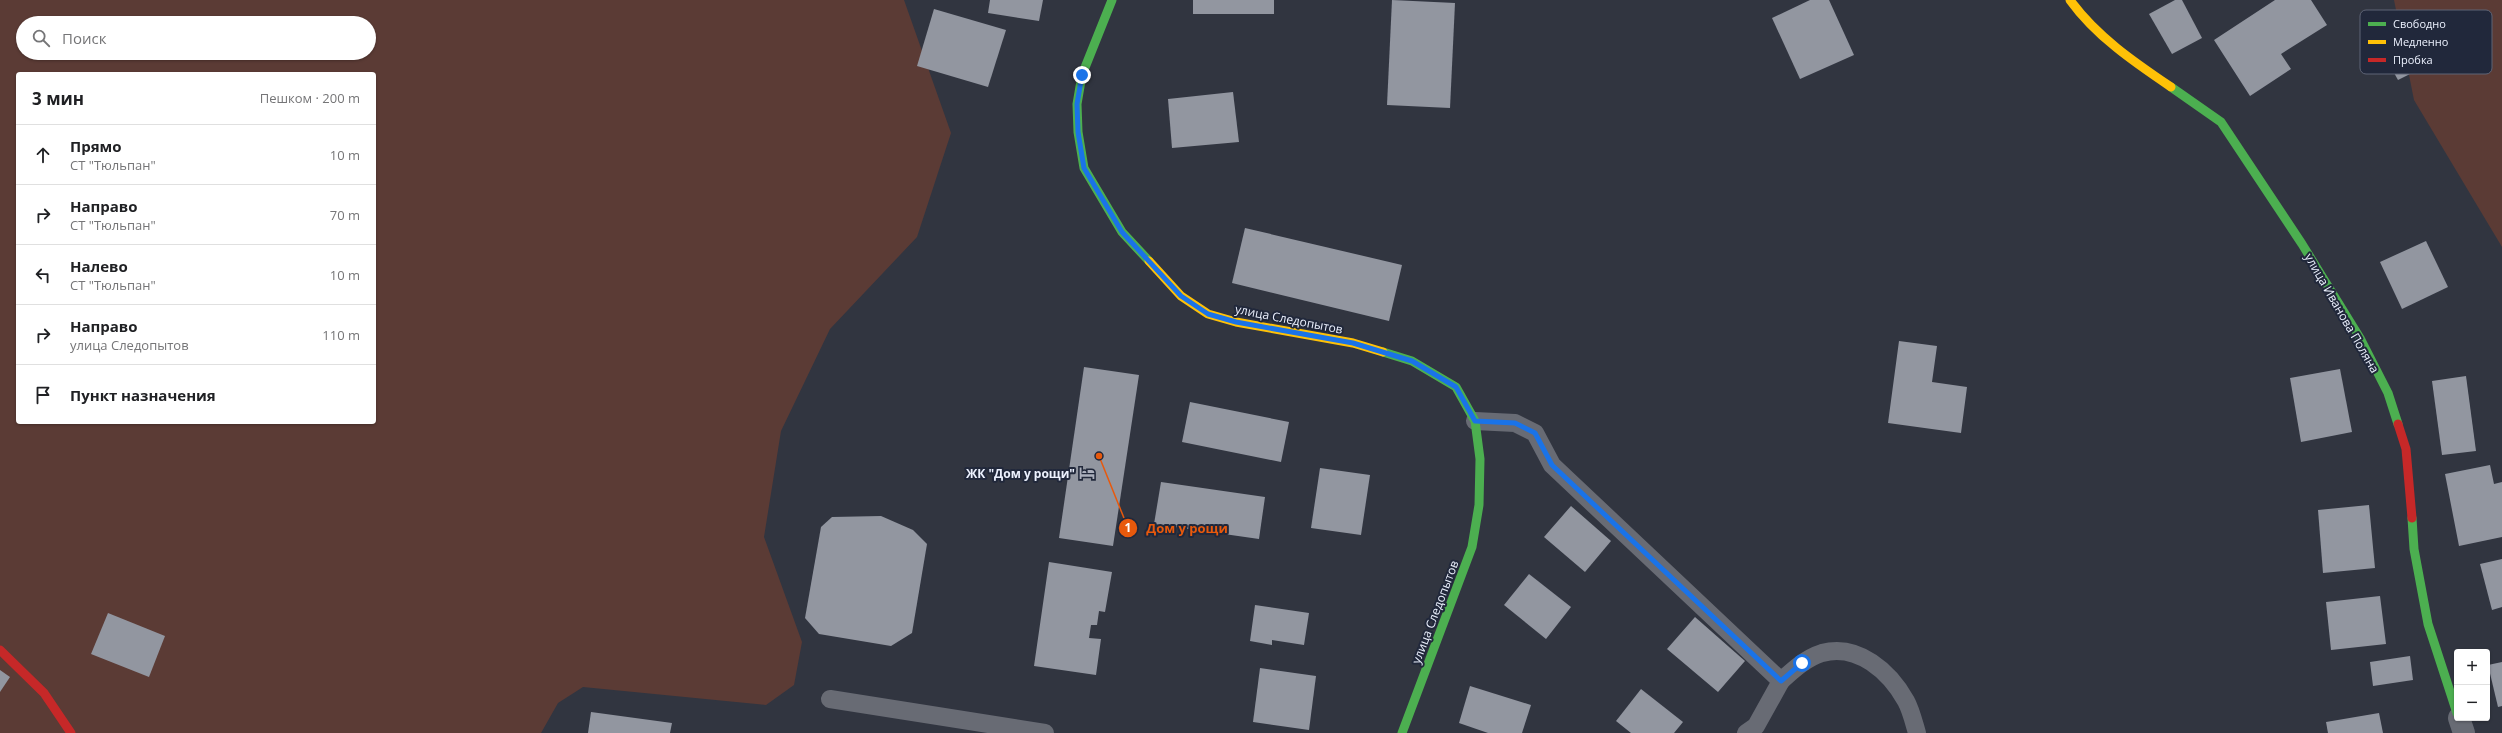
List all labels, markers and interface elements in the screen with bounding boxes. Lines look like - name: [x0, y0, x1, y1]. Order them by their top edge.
- legend: [2360, 10, 2492, 74]
- search box: [16, 16, 376, 60]
- text: Свободно: [2393, 16, 2446, 31]
- icon: search: [30, 27, 52, 49]
- text: Поиск: [62, 28, 106, 48]
- text: Медленно: [2393, 34, 2449, 49]
- text: Пробка: [2393, 52, 2433, 67]
- route end: [1073, 66, 1091, 84]
- text: 3 мин: [32, 87, 84, 110]
- text: Пешком · 200 m: [260, 89, 360, 107]
- text: Прямо: [70, 136, 122, 156]
- icon: ahead: [32, 144, 54, 166]
- text: 10 m: [330, 146, 360, 164]
- text: СТ "Тюльпан": [70, 156, 156, 174]
- text: Направо: [70, 196, 138, 216]
- icon: right: [32, 204, 54, 226]
- text: 70 m: [330, 206, 360, 224]
- text: СТ "Тюльпан": [70, 216, 156, 234]
- street label: улица Иванова Поляна: [2301, 250, 2383, 376]
- text: Налево: [70, 256, 128, 276]
- icon: left: [32, 264, 54, 286]
- text: 10 m: [330, 266, 360, 284]
- text: СТ "Тюльпан": [70, 276, 156, 294]
- street label: улица Следопытов: [1234, 300, 1344, 338]
- text: Направо: [70, 316, 138, 336]
- icon: right: [32, 324, 54, 346]
- text: 110 m: [322, 326, 360, 344]
- text: улица Следопытов: [70, 336, 189, 354]
- icon: arrive: [32, 384, 54, 406]
- text: Пункт назначения: [70, 385, 216, 405]
- hotel icon: ЖК "Дом у рощи": [1078, 464, 1096, 482]
- place label: ЖК "Дом у рощи": [966, 465, 1075, 482]
- callout: Дом у рощи: [1118, 516, 1235, 541]
- text: 1: [1125, 519, 1131, 536]
- text: Дом у рощи: [1146, 519, 1228, 537]
- street label: улица Следопытов: [1407, 558, 1463, 666]
- map controls: [2454, 649, 2490, 721]
- button: +: [2454, 649, 2490, 685]
- route start: [1793, 654, 1811, 672]
- button: −: [2454, 685, 2490, 721]

